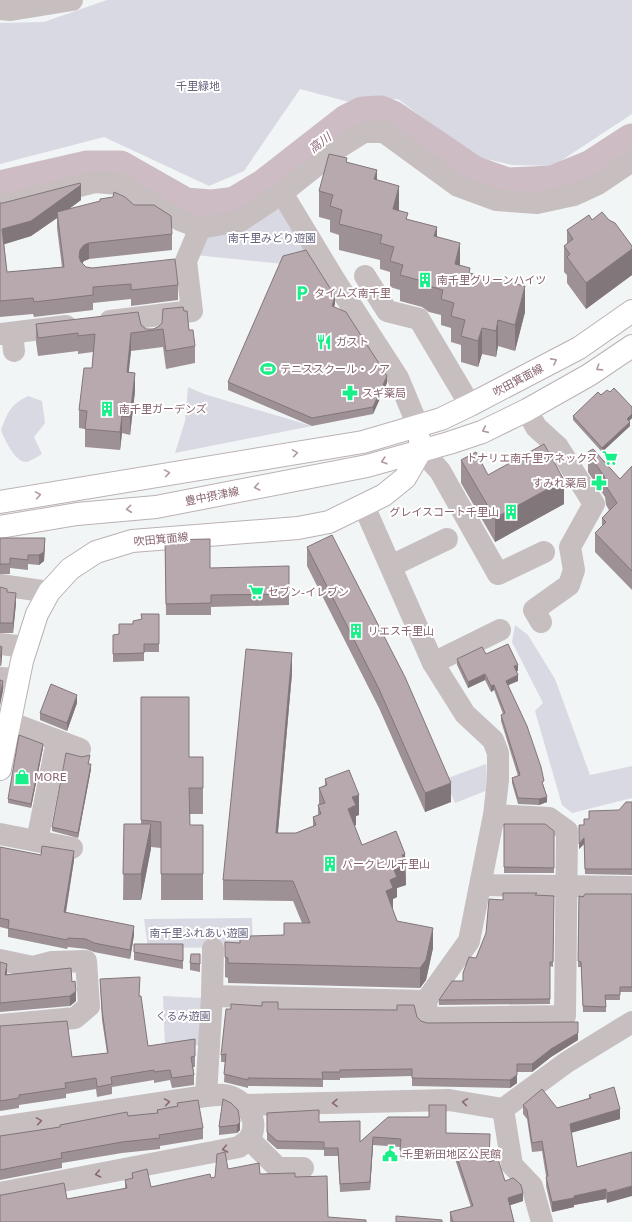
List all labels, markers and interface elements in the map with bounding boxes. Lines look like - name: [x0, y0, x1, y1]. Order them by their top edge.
- park label: 千里緑地: [176, 80, 220, 93]
- water label: 高川: [306, 129, 335, 156]
- park label: 南千里みどり遊園: [228, 232, 316, 245]
- building icon: 南千里グリーンハイツ: [416, 271, 434, 289]
- place label: 南千里グリーンハイツ: [437, 274, 546, 287]
- parking icon: タイムズ南千里: [293, 284, 311, 302]
- place label: タイムズ南千里: [314, 287, 391, 300]
- restaurant icon: ガスト: [315, 333, 333, 351]
- place label: ガスト: [336, 336, 369, 349]
- one-way arrow: [550, 358, 557, 366]
- sports icon: テニススクール・ノア: [259, 360, 277, 378]
- street label: 吹田箕面線: [491, 362, 546, 399]
- place label: テニススクール・ノア: [280, 363, 390, 376]
- one-way arrow: [596, 363, 603, 370]
- pharmacy icon: スギ薬局: [341, 384, 359, 402]
- place label: スギ薬局: [362, 387, 406, 400]
- building icon: 南千里ガーデンズ: [98, 400, 116, 418]
- place label: 南千里ガーデンズ: [119, 403, 207, 416]
- one-way arrow: [482, 425, 490, 433]
- one-way arrow: [292, 449, 298, 458]
- supermarket icon: トナリエ南千里アネックス: [601, 449, 619, 467]
- place label: トナリエ南千里アネックス: [466, 452, 598, 465]
- one-way arrow: [381, 456, 388, 465]
- one-way arrow: [164, 470, 170, 478]
- pharmacy icon: すみれ薬局: [590, 474, 608, 492]
- place label: すみれ薬局: [532, 477, 587, 490]
- one-way arrow: [254, 483, 260, 491]
- street label: 豊中摂津線: [184, 485, 240, 508]
- one-way arrow: [35, 491, 42, 500]
- building icon: グレイスコート千里山: [502, 503, 520, 521]
- one-way arrow: [126, 505, 132, 514]
- place label: グレイスコート千里山: [389, 506, 499, 519]
- street label: 吹田箕面線: [133, 531, 189, 548]
- supermarket icon: セブン-イレブン: [247, 583, 265, 601]
- place label: セブン-イレブン: [268, 586, 349, 599]
- building icon: リエス千里山: [347, 622, 365, 640]
- place label: リエス千里山: [368, 625, 434, 638]
- shop icon: MORE: [13, 768, 31, 786]
- place label: MORE: [34, 771, 67, 784]
- building icon: パークヒル千里山: [321, 855, 339, 873]
- place label: パークヒル千里山: [342, 858, 430, 871]
- park label: 南千里ふれあい遊園: [150, 927, 249, 940]
- park label: くるみ遊園: [156, 1010, 210, 1023]
- one-way arrow: [164, 1098, 170, 1107]
- one-way arrow: [332, 1098, 338, 1107]
- one-way arrow: [462, 1099, 468, 1107]
- one-way arrow: [35, 1117, 42, 1126]
- one-way arrow: [222, 1145, 229, 1153]
- public building icon: 千里新田地区公民館: [381, 1145, 399, 1163]
- place label: 千里新田地区公民館: [402, 1148, 501, 1161]
- one-way arrow: [95, 1170, 101, 1178]

